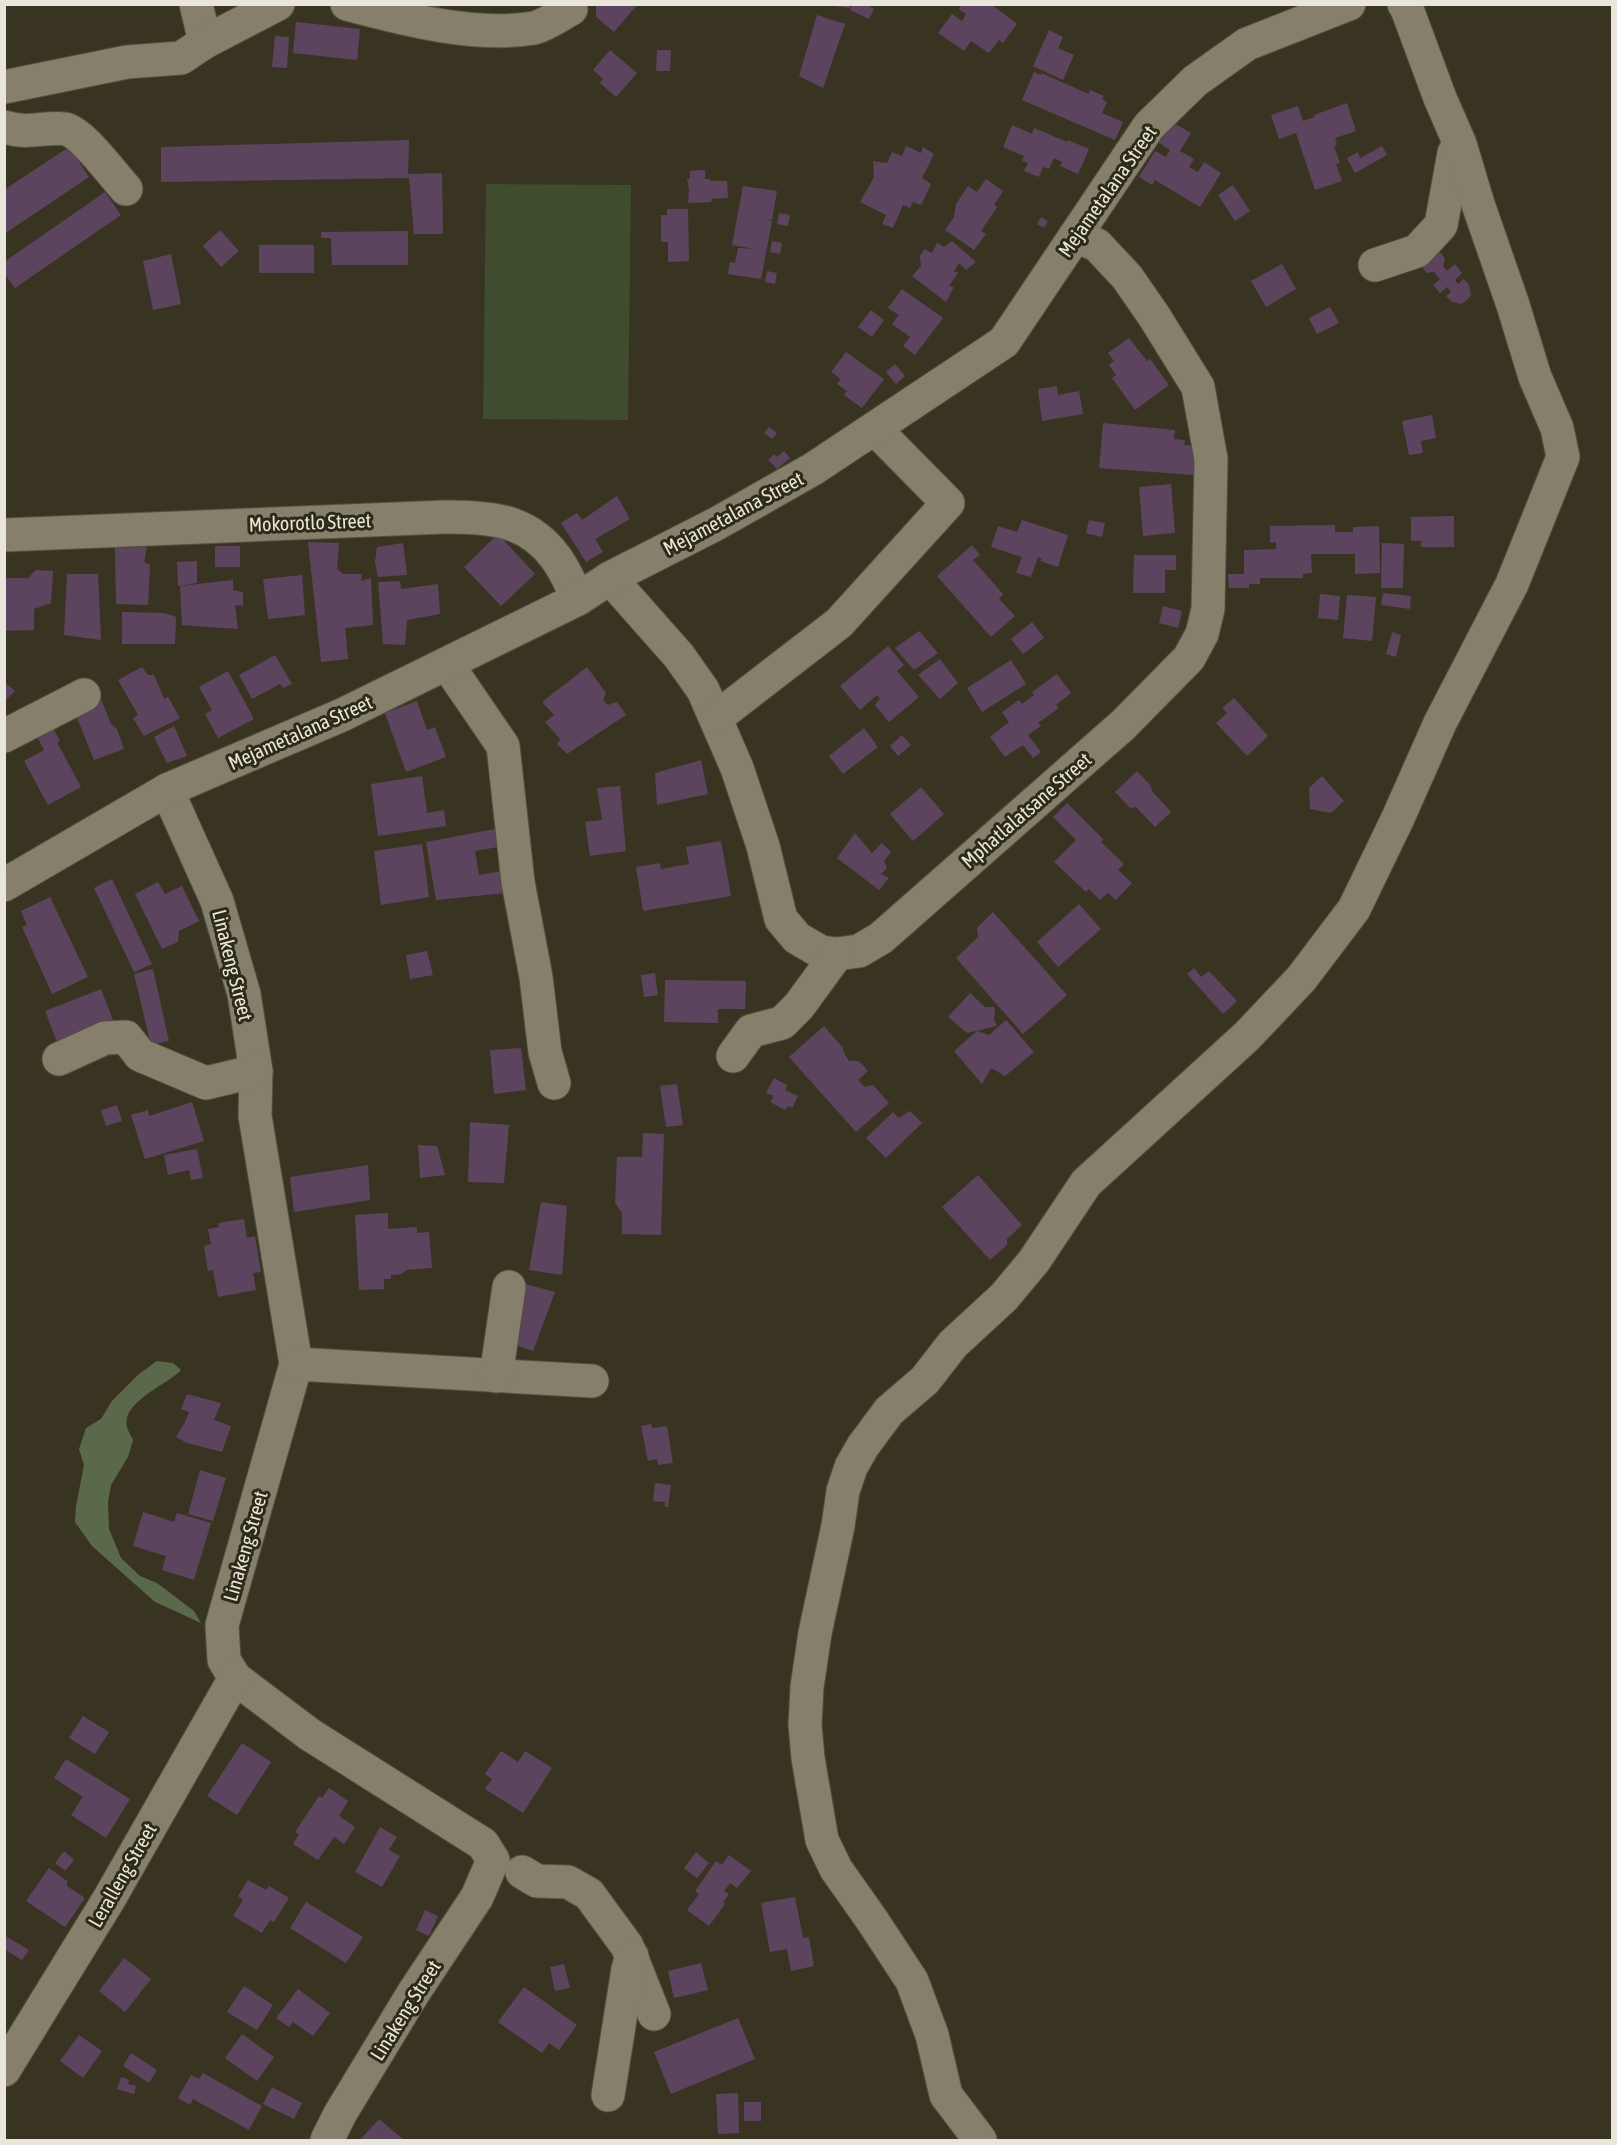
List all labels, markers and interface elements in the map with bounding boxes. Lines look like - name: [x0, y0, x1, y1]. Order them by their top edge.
- street label: Mejametalana Street: [1053, 121, 1161, 261]
- street label: Mejametalana Street: [659, 466, 807, 560]
- street label: Mokorotlo Street: [248, 508, 372, 536]
- street label: Mejametalana Street: [224, 690, 376, 774]
- street label: Mphatlalatsane Street: [956, 747, 1096, 873]
- street label: Linakeng Street: [208, 907, 258, 1023]
- street label: Linakeng Street: [218, 1488, 272, 1604]
- street label: Leralleng Street: [83, 1819, 161, 1931]
- street label: Linakeng Street: [365, 1955, 445, 2064]

